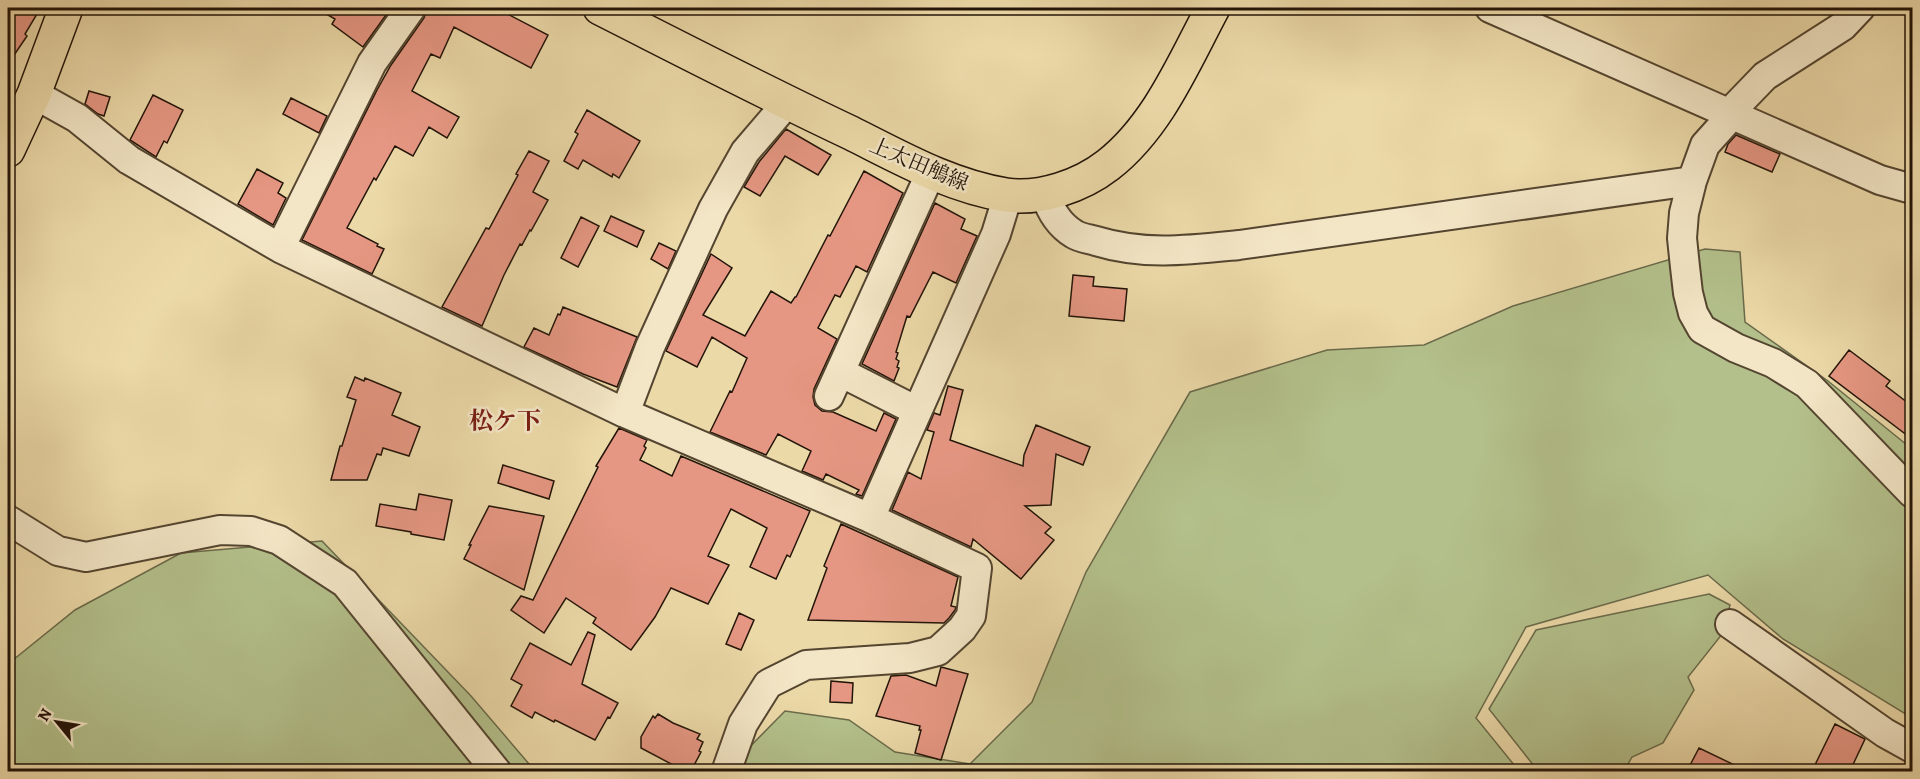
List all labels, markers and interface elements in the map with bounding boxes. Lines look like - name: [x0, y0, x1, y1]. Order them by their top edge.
- street label: 上太田鵤線: [865, 131, 973, 197]
- district label: 松ケ下: [469, 405, 541, 437]
- north arrow: [27, 692, 87, 752]
- text: N: [32, 704, 57, 726]

